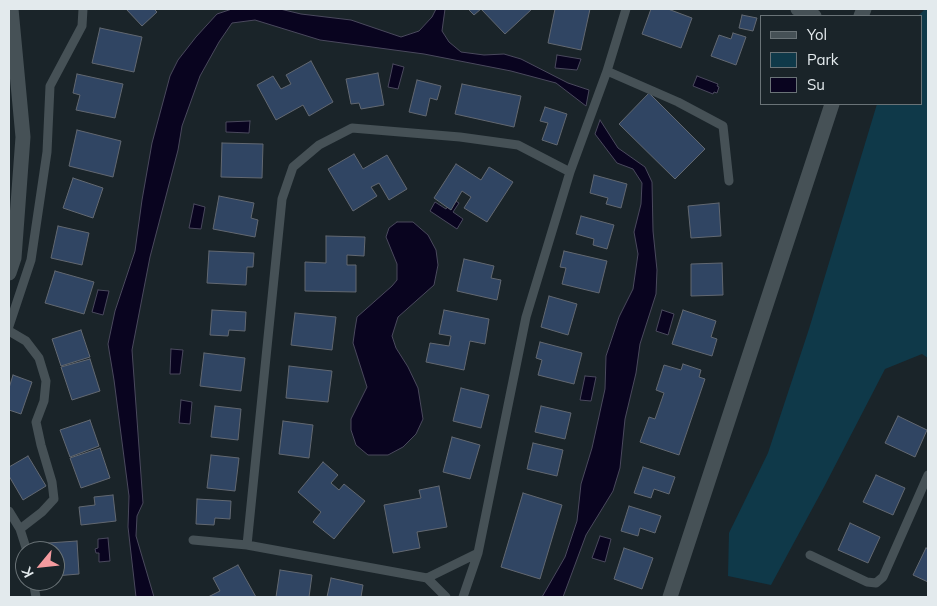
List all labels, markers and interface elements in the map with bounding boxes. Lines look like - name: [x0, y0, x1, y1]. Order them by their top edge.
- legend: [760, 15, 922, 105]
- text: Yol: [807, 25, 827, 44]
- text: Park: [807, 50, 839, 69]
- text: Su: [807, 75, 825, 94]
- north arrow: [15, 541, 65, 591]
- text: K: [18, 564, 38, 581]

